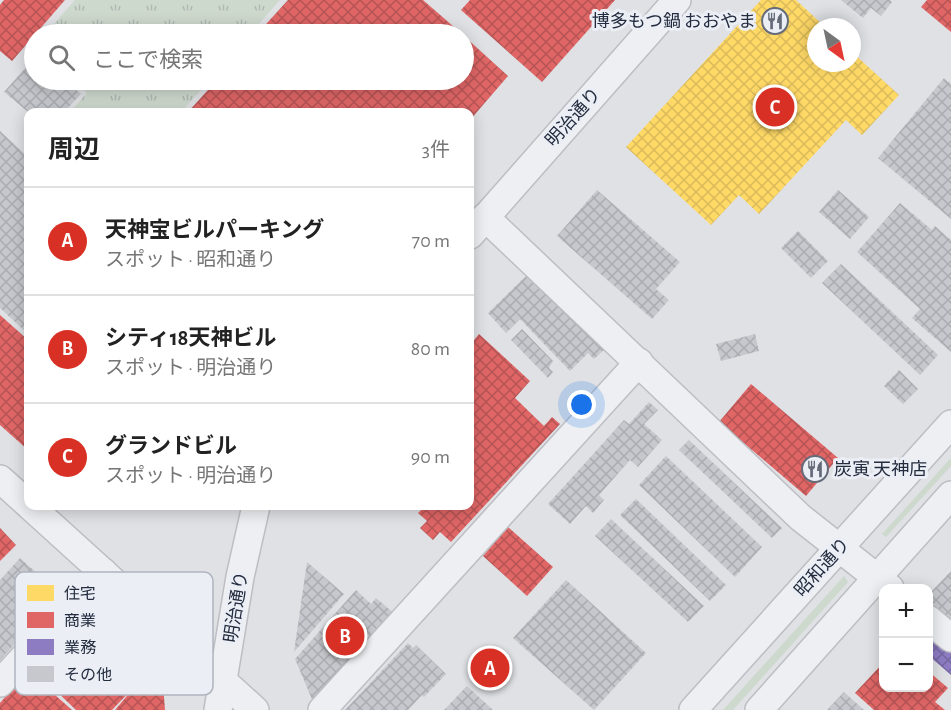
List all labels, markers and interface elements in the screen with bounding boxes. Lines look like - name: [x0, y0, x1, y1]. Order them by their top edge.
- restaurant icon: 博多もつ鍋 おおやま: [760, 6, 790, 36]
- place label: 博多もつ鍋 おおやま: [592, 11, 756, 31]
- north arrow: [807, 18, 861, 72]
- search box: [24, 24, 474, 90]
- icon: search: [45, 41, 78, 74]
- text: ここで検索: [93, 49, 203, 71]
- street label: 明治通り: [541, 84, 605, 150]
- pin: C: [756, 84, 794, 130]
- text: 周辺: [48, 137, 100, 163]
- text: 3件: [422, 140, 450, 160]
- text: 天神宝ビルパーキング: [105, 219, 324, 241]
- text: A: [62, 231, 74, 251]
- text: 70 m: [412, 231, 450, 251]
- text: スポット · 昭和通り: [105, 250, 276, 270]
- text: シティ18天神ビル: [105, 327, 276, 349]
- text: B: [62, 339, 73, 359]
- text: 80 m: [411, 339, 450, 359]
- text: スポット · 明治通り: [105, 358, 276, 378]
- your location: [567, 390, 596, 419]
- text: グランドビル: [105, 435, 237, 457]
- text: C: [62, 447, 73, 467]
- text: 90 m: [411, 447, 450, 467]
- restaurant icon: 炭寅 天神店: [800, 454, 830, 484]
- place label: 炭寅 天神店: [834, 460, 927, 479]
- text: スポット · 明治通り: [105, 466, 276, 486]
- street label: 昭和通り: [790, 534, 854, 600]
- street label: 明治通り: [220, 570, 252, 644]
- legend: [15, 572, 213, 695]
- map controls: [879, 584, 933, 692]
- button: +: [879, 584, 933, 638]
- text: 住宅: [64, 585, 96, 602]
- text: 商業: [64, 613, 96, 629]
- pin: B: [326, 614, 364, 658]
- button: −: [879, 638, 933, 692]
- text: 業務: [64, 639, 96, 656]
- pin: A: [470, 646, 510, 690]
- text: その他: [64, 667, 112, 683]

